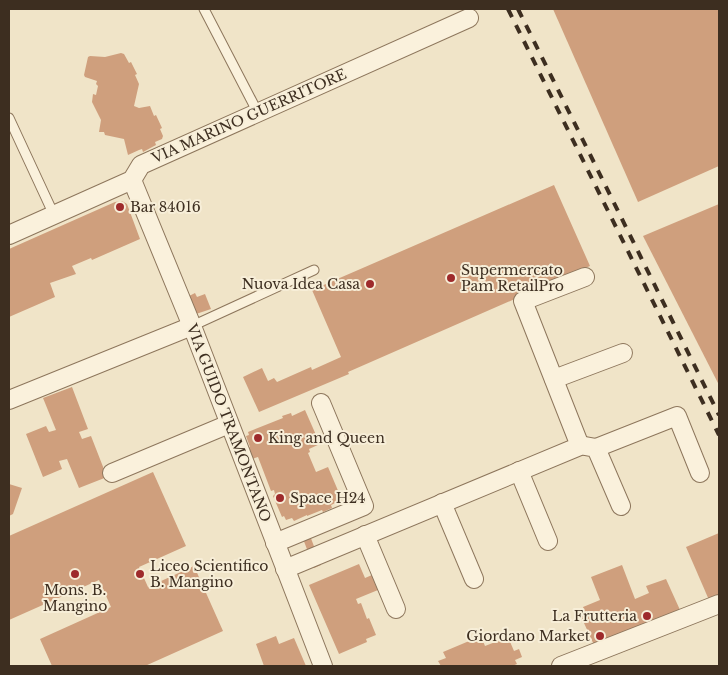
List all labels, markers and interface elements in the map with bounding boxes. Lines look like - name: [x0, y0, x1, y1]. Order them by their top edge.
- street label: VIA MARINO GUERRITORE: [148, 65, 349, 168]
- place label: Bar 84016: [130, 198, 201, 216]
- marker: Bar 84016: [114, 201, 126, 213]
- place label: Supermercato Pam RetailPro: [461, 261, 564, 295]
- marker: Supermercato Pam RetailPro: [445, 272, 457, 284]
- place label: Nuova Idea Casa: [242, 275, 360, 293]
- marker: Nuova Idea Casa: [364, 278, 376, 290]
- street label: VIA GUIDO TRAMONTANO: [182, 320, 275, 525]
- place label: King and Queen: [268, 429, 385, 447]
- marker: King and Queen: [252, 432, 264, 444]
- place label: Space H24: [290, 489, 366, 507]
- marker: Space H24: [274, 492, 286, 504]
- place label: Liceo Scientifico B. Mangino: [150, 557, 268, 591]
- marker: Mons. B. Mangino: [69, 568, 81, 580]
- marker: Liceo Scientifico B. Mangino: [134, 568, 146, 580]
- place label: Mons. B. Mangino: [43, 581, 107, 615]
- place label: La Frutteria: [552, 607, 637, 625]
- marker: La Frutteria: [641, 610, 653, 622]
- place label: Giordano Market: [466, 627, 591, 645]
- marker: Giordano Market: [594, 630, 606, 642]

